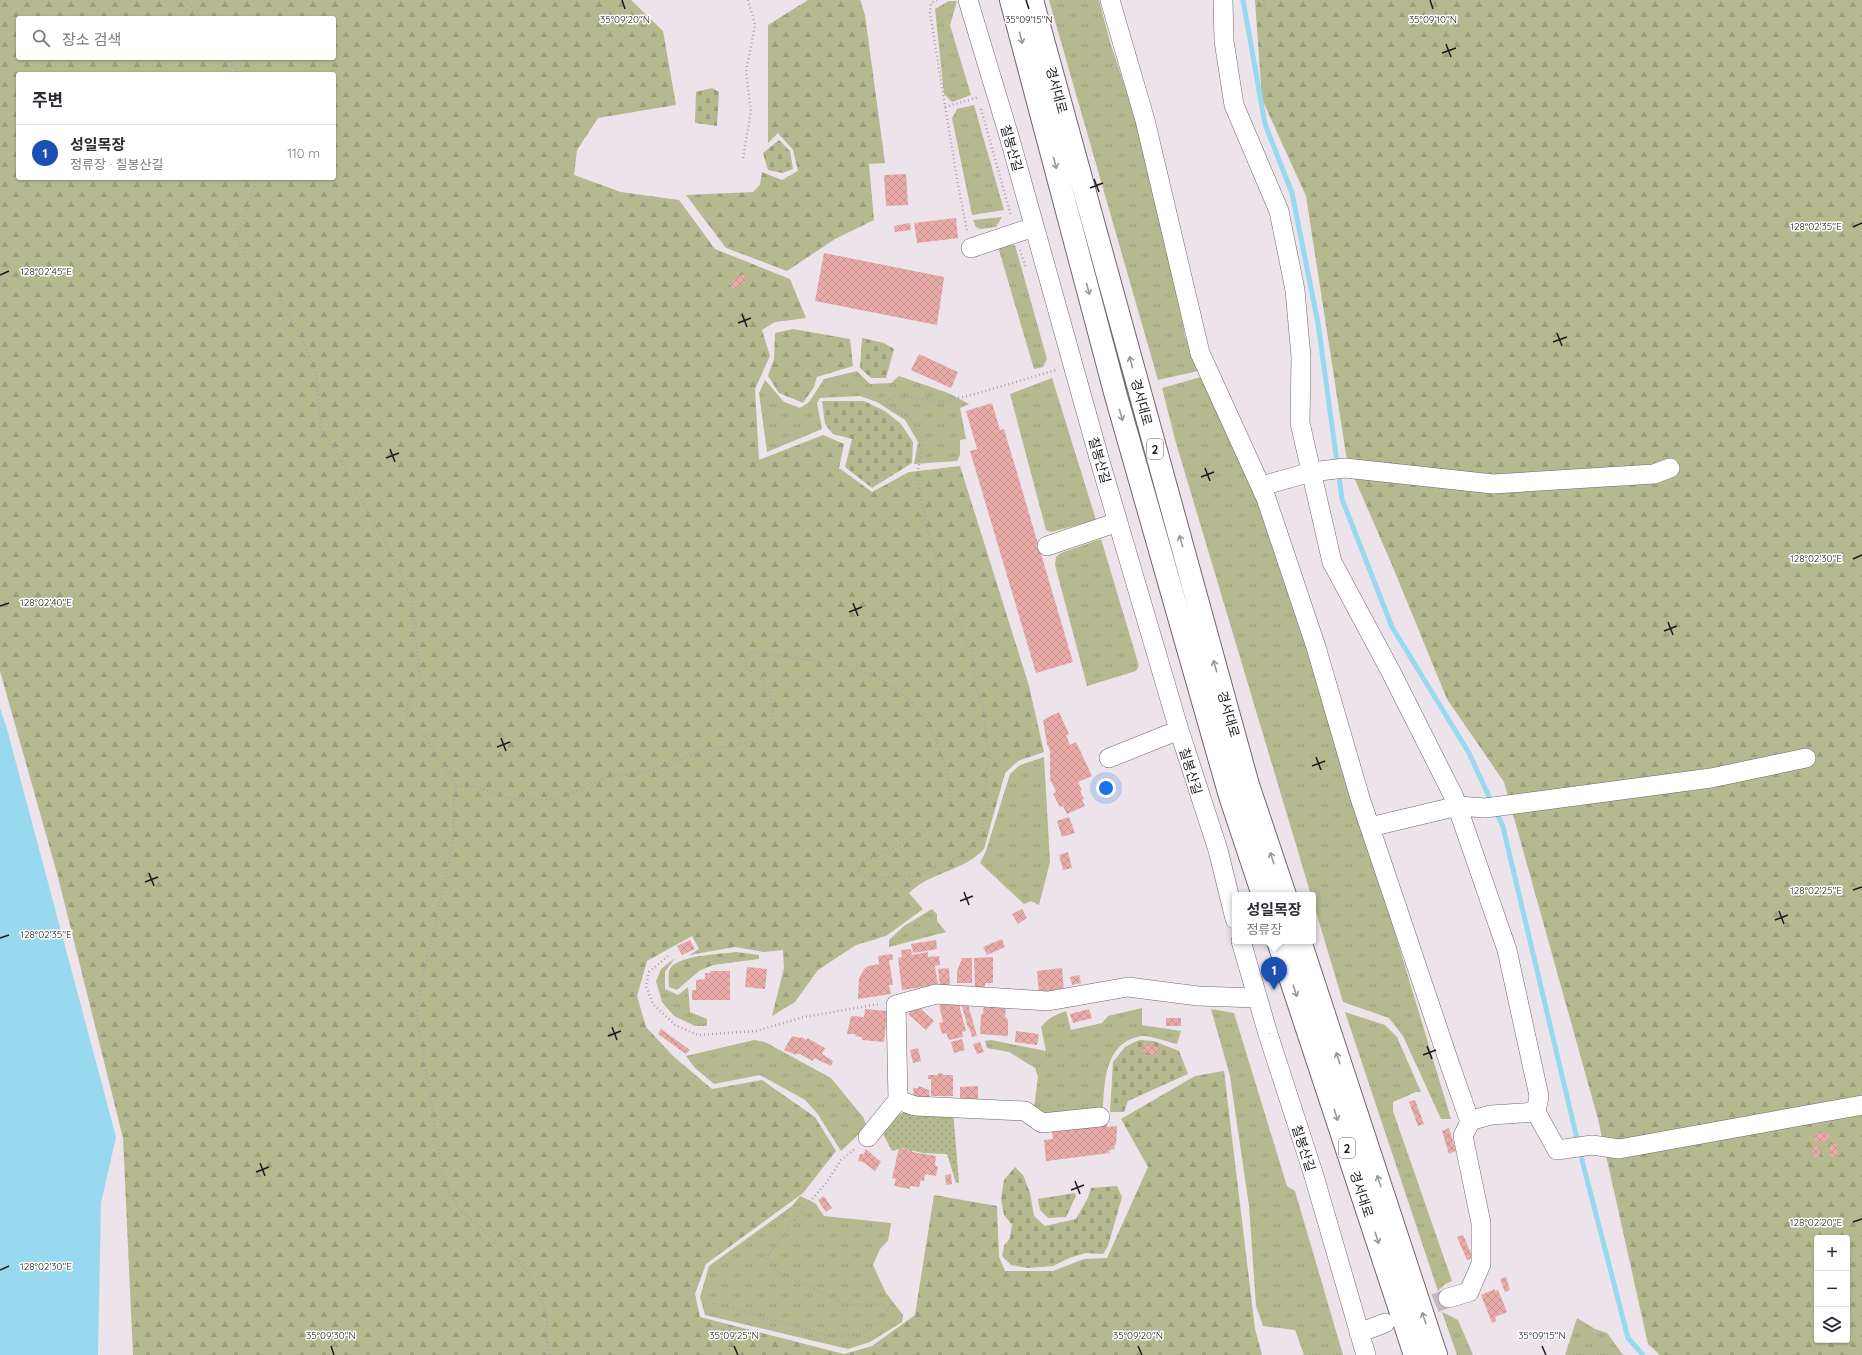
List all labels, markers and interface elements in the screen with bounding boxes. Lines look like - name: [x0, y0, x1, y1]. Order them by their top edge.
- text: 35°09'20"N: [600, 13, 650, 26]
- text: 35°09'15"N: [1005, 13, 1053, 26]
- text: 35°09'10"N: [1409, 13, 1457, 26]
- search box: [16, 16, 336, 60]
- icon: search: [30, 27, 52, 49]
- text: 장소 검색: [62, 30, 121, 49]
- one-way arrow: [1018, 31, 1026, 44]
- street label: 경서대로: [1043, 65, 1071, 115]
- text: 주변: [32, 89, 63, 110]
- street label: 칠봉산길: [998, 123, 1026, 173]
- text: 성일목장: [70, 135, 125, 154]
- text: 1: [42, 145, 48, 161]
- text: 110 m: [287, 145, 320, 161]
- text: 정류장 · 칠봉산길: [70, 156, 163, 172]
- one-way arrow: [1051, 157, 1059, 170]
- text: 128°02'35"E: [1790, 220, 1842, 233]
- text: 128°02'45"E: [20, 265, 72, 278]
- one-way arrow: [1085, 282, 1092, 295]
- one-way arrow: [1127, 356, 1134, 369]
- street label: 경서대로: [1128, 377, 1156, 427]
- one-way arrow: [1118, 408, 1125, 421]
- street label: 칠봉산길: [1086, 435, 1114, 485]
- road number: 2: [1147, 439, 1163, 459]
- one-way arrow: [1177, 535, 1184, 548]
- text: 128°02'30"E: [1790, 552, 1842, 565]
- text: 128°02'40"E: [20, 596, 72, 609]
- one-way arrow: [1211, 660, 1219, 673]
- street label: 경서대로: [1215, 689, 1243, 739]
- street label: 칠봉산길: [1176, 746, 1206, 796]
- your location: [1096, 778, 1116, 798]
- one-way arrow: [1268, 852, 1276, 864]
- text: 128°02'25"E: [1790, 884, 1842, 897]
- popup: [1232, 892, 1316, 944]
- text: 성일목장: [1246, 900, 1302, 919]
- text: 정류장: [1246, 921, 1282, 937]
- text: 128°02'35"E: [20, 928, 72, 941]
- pin: 1: [1261, 957, 1287, 990]
- one-way arrow: [1292, 985, 1299, 998]
- one-way arrow: [1334, 1051, 1341, 1064]
- one-way arrow: [1333, 1108, 1340, 1121]
- street label: 칠봉산길: [1289, 1123, 1319, 1173]
- road number: 2: [1339, 1138, 1355, 1158]
- street label: 경서대로: [1347, 1169, 1377, 1219]
- one-way arrow: [1375, 1175, 1382, 1188]
- text: 128°02'20"E: [1790, 1216, 1843, 1229]
- one-way arrow: [1373, 1232, 1381, 1244]
- map controls: [1814, 1235, 1850, 1343]
- button: +: [1814, 1235, 1850, 1271]
- text: 128°02'30"E: [20, 1260, 72, 1273]
- button: −: [1814, 1271, 1850, 1307]
- button: layers: [1814, 1307, 1850, 1343]
- one-way arrow: [1420, 1312, 1427, 1325]
- text: 35°09'30"N: [306, 1329, 356, 1342]
- text: 35°09'25"N: [709, 1329, 759, 1342]
- text: 35°09'20"N: [1113, 1329, 1163, 1342]
- text: 35°09'15"N: [1518, 1329, 1566, 1342]

